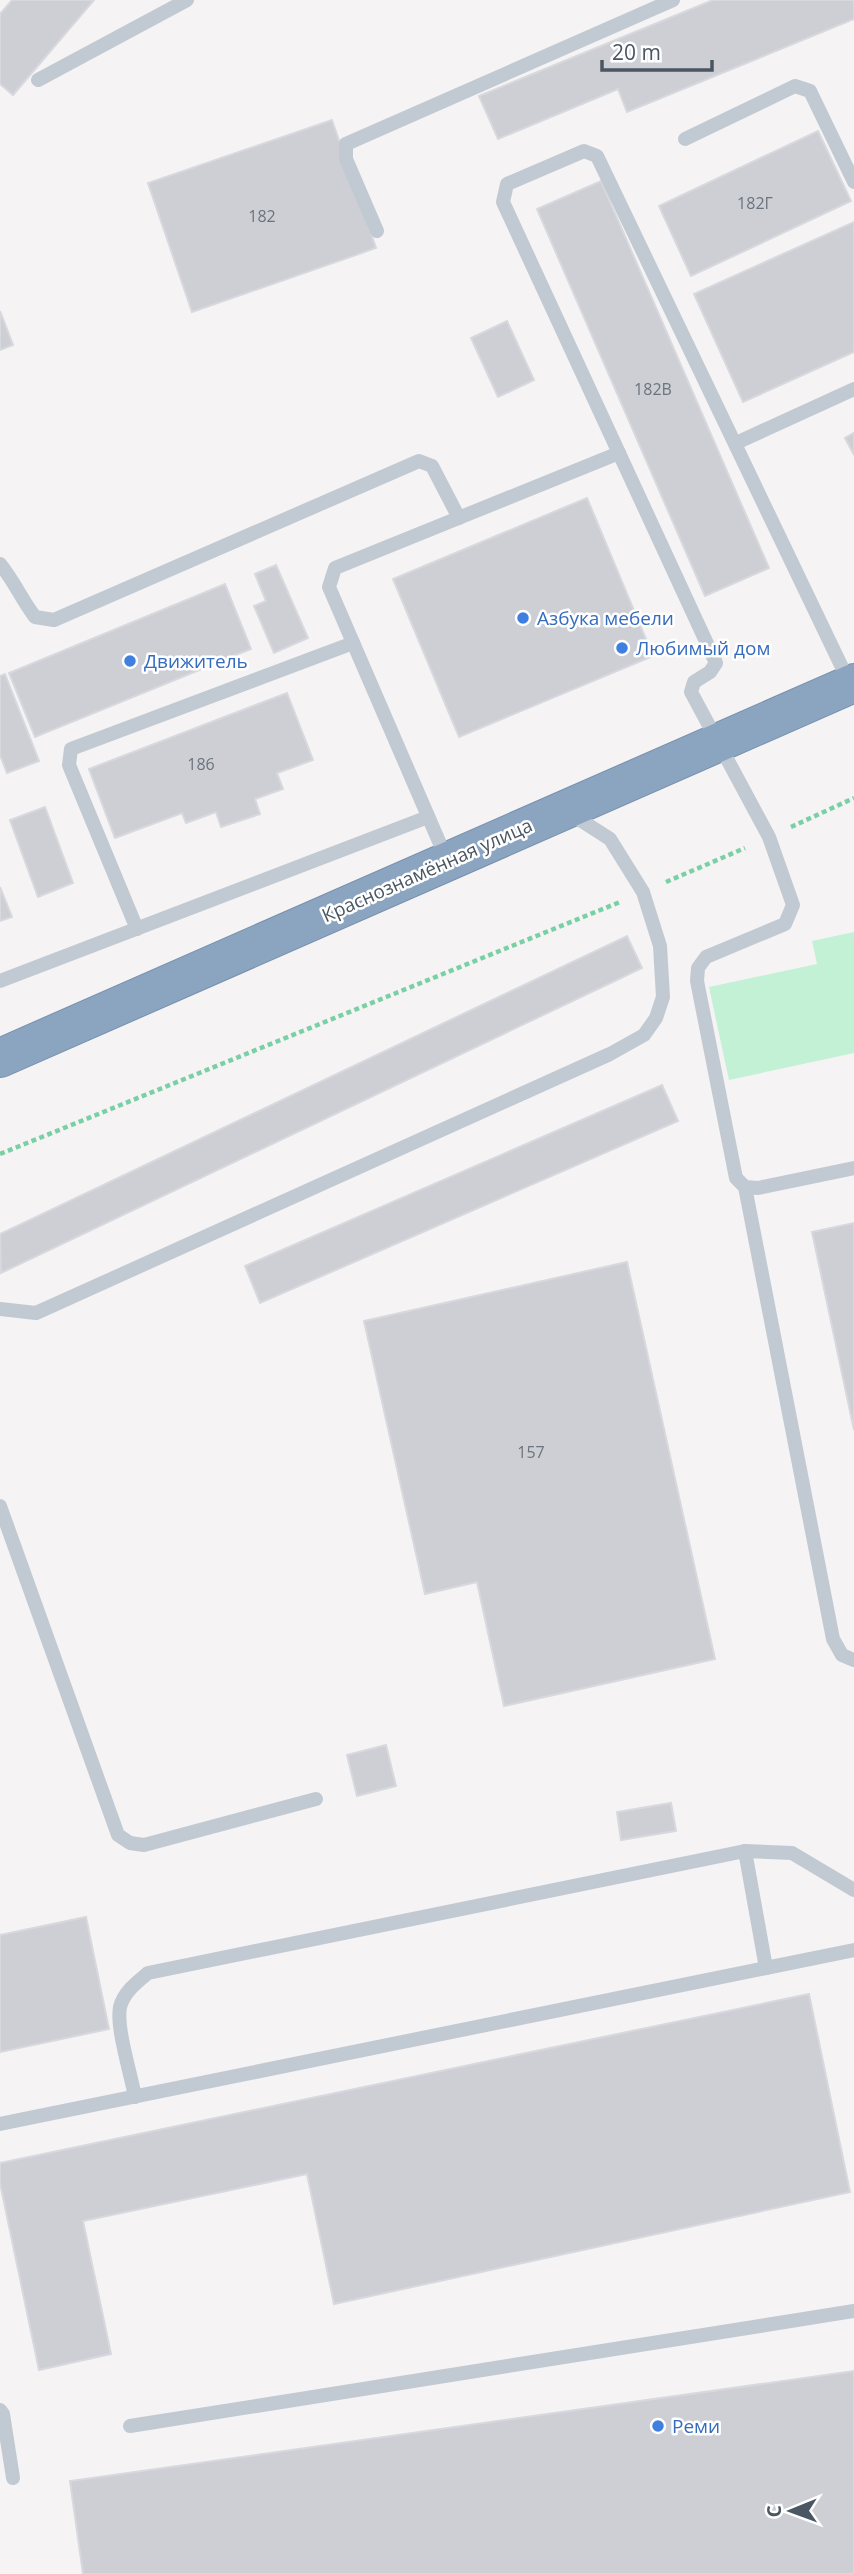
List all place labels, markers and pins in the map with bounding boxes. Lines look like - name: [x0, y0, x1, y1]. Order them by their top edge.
- place label: Азбука мебели: [537, 605, 674, 631]
- marker: Азбука мебели: [515, 610, 531, 626]
- place label: Любимый дом: [636, 635, 770, 661]
- marker: Любимый дом: [614, 640, 630, 656]
- place label: Движитель: [144, 648, 248, 674]
- marker: Движитель: [122, 653, 138, 669]
- place label: Реми: [672, 2413, 720, 2439]
- marker: Реми: [650, 2418, 666, 2434]

